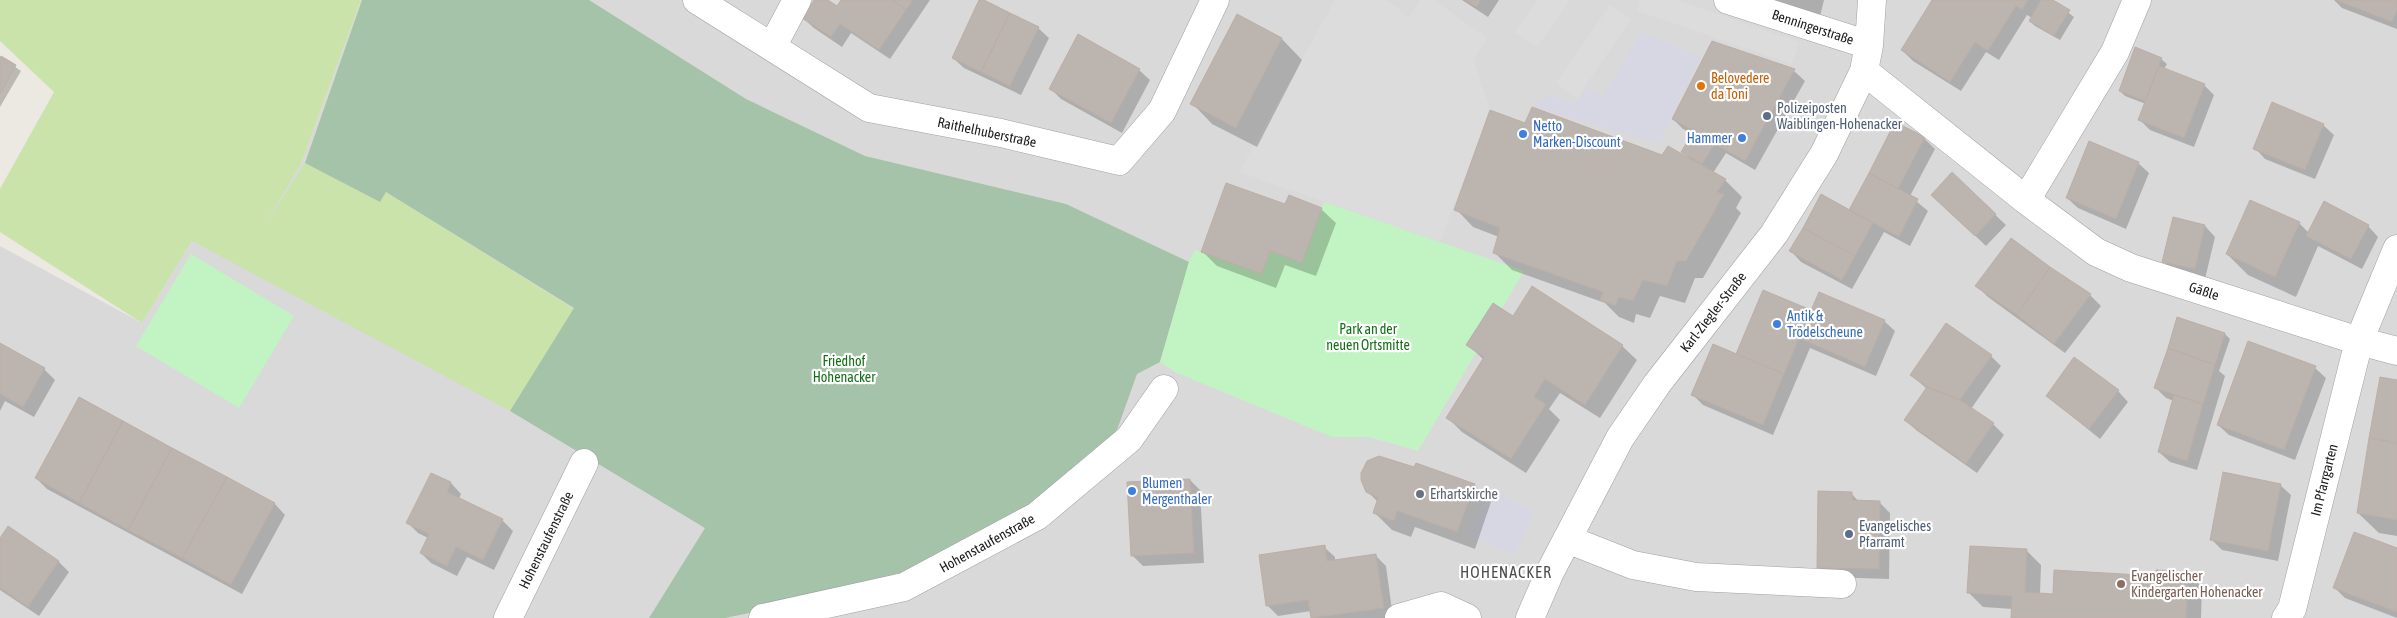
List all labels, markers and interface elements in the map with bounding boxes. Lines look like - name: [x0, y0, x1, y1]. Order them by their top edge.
- street label: Benningerstraße: [1770, 6, 1856, 48]
- place label: Belovedere da Toni: [1711, 70, 1769, 102]
- marker: Belovedere da Toni: [1695, 80, 1707, 92]
- place label: Polizeiposten Waiblingen-Hohenacker: [1777, 100, 1903, 132]
- marker: Polizeiposten Waiblingen-Hohenacker: [1761, 110, 1773, 122]
- street label: Raithelhuberstraße: [936, 114, 1038, 150]
- place label: Netto Marken-Discount: [1533, 118, 1621, 150]
- marker: Netto Marken-Discount: [1517, 128, 1529, 140]
- place label: Hammer: [1687, 130, 1733, 146]
- marker: Hammer: [1736, 132, 1748, 144]
- street label: Karl-Ziegler-Straße: [1677, 269, 1749, 355]
- street label: Gäßle: [2187, 279, 2221, 303]
- place label: Antik & Trödelscheune: [1787, 308, 1863, 340]
- marker: Antik & Trödelscheune: [1771, 318, 1783, 330]
- park label: Park an der neuen Ortsmitte: [1326, 321, 1410, 353]
- park label: Friedhof Hohenacker: [813, 353, 876, 385]
- street label: Im Pfarrgarten: [2307, 442, 2341, 518]
- place label: Blumen Mergenthaler: [1142, 475, 1213, 507]
- marker: Blumen Mergenthaler: [1126, 485, 1138, 497]
- place label: Erhartskirche: [1430, 486, 1498, 502]
- marker: Erhartskirche: [1414, 488, 1426, 500]
- street label: Hohenstaufenstraße: [516, 489, 576, 591]
- street label: Hohenstaufenstraße: [937, 510, 1037, 576]
- place label: Evangelisches Pfarramt: [1859, 518, 1931, 550]
- marker: Evangelisches Pfarramt: [1843, 528, 1855, 540]
- district label: HOHENACKER: [1460, 563, 1552, 581]
- place label: Evangelischer Kindergarten Hohenacker: [2131, 568, 2263, 600]
- marker: Evangelischer Kindergarten Hohenacker: [2115, 578, 2127, 590]

